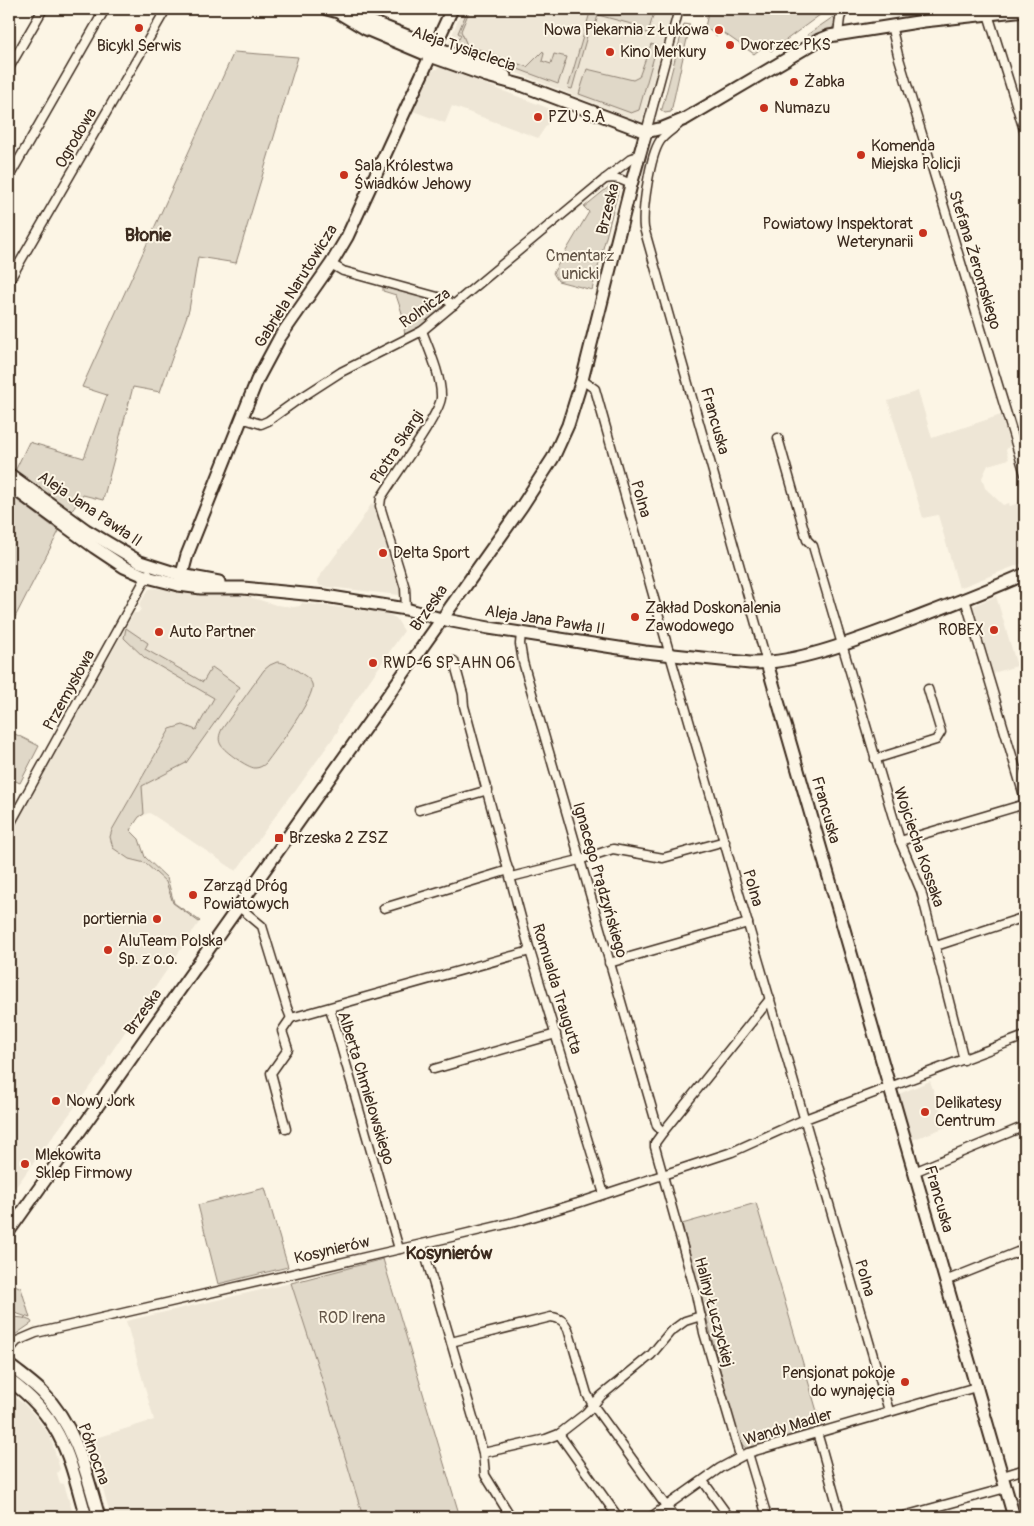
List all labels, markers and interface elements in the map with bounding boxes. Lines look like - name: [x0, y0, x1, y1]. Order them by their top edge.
- place label: Nowa Piekarnia z Łukowa: [543, 20, 709, 40]
- marker: Bicykl Serwis: [133, 22, 145, 34]
- street label: Aleja Tysiąclecia: [409, 22, 519, 76]
- marker: Nowa Piekarnia z Łukowa: [713, 24, 725, 36]
- place label: Dworzec PKS: [740, 35, 831, 55]
- place label: Bicykl Serwis: [97, 36, 181, 56]
- marker: Dworzec PKS: [724, 39, 736, 51]
- place label: Kino Merkury: [620, 42, 706, 62]
- marker: Kino Merkury: [604, 46, 616, 58]
- place label: Żabka: [804, 72, 845, 92]
- marker: Żabka: [788, 76, 800, 88]
- place label: Numazu: [774, 98, 830, 118]
- marker: Numazu: [758, 102, 770, 114]
- street label: Ogrodowa: [51, 104, 101, 172]
- place label: PZU S.A: [548, 107, 605, 127]
- marker: PZU S.A: [532, 111, 544, 123]
- place label: Komenda Miejska Policji: [871, 136, 961, 174]
- marker: Komenda Miejska Policji: [855, 149, 867, 161]
- place label: Sala Królestwa Świadków Jehowy: [354, 156, 471, 194]
- marker: Sala Królestwa Świadków Jehowy: [338, 169, 350, 181]
- street label: Brzeska: [592, 181, 624, 237]
- street label: Stefana Żeromskiego: [944, 188, 1006, 332]
- place label: Powiatowy Inspektorat Weterynarii: [762, 214, 914, 252]
- street label: Gabriela Narutowicza: [250, 221, 342, 351]
- district label: Błonie: [125, 224, 172, 247]
- marker: Powiatowy Inspektorat Weterynarii: [917, 227, 929, 239]
- park label: Cmentarz unicki: [546, 246, 614, 284]
- street label: Rolnicza: [396, 283, 454, 333]
- street label: Francuska: [696, 385, 734, 457]
- street label: Piotra Skargi: [366, 406, 428, 487]
- street label: Aleja Jana Pawła II: [34, 467, 146, 551]
- street label: Polna: [626, 478, 656, 520]
- place label: Delta Sport: [393, 543, 470, 563]
- marker: Delta Sport: [377, 547, 389, 559]
- street label: Brzeska: [406, 581, 452, 635]
- place label: Zakład Doskonalenia Zawodowego: [645, 598, 781, 636]
- street label: Aleja Jana Pawła II: [483, 601, 607, 639]
- marker: Zakład Doskonalenia Zawodowego: [629, 611, 641, 623]
- place label: ROBEX: [938, 620, 984, 640]
- place label: Auto Partner: [169, 622, 256, 642]
- marker: ROBEX: [988, 624, 1000, 636]
- marker: Auto Partner: [153, 626, 165, 638]
- street label: Przemysłowa: [39, 646, 99, 734]
- place label: RWD-6 SP-AHN 06: [383, 653, 516, 673]
- marker: RWD-6 SP-AHN 06: [367, 657, 379, 669]
- street label: Francuska: [807, 774, 845, 846]
- street label: Wojciecha Kossaka: [889, 784, 949, 910]
- street label: Ignacego Prądzyńskiego: [568, 800, 632, 961]
- place label: Brzeska 2 ZSZ: [289, 828, 388, 848]
- marker: Brzeska 2 ZSZ: [273, 832, 285, 844]
- street label: Polna: [738, 867, 768, 909]
- place label: Zarząd Dróg Powiatowych: [203, 876, 289, 914]
- marker: Zarząd Dróg Powiatowych: [187, 889, 199, 901]
- place label: portiernia: [83, 909, 147, 929]
- marker: portiernia: [151, 913, 163, 925]
- street label: Romualda Traugutta: [528, 921, 586, 1057]
- place label: AluTeam Polska Sp. z o.o.: [118, 931, 223, 969]
- marker: AluTeam Polska Sp. z o.o.: [102, 944, 114, 956]
- street label: Brzeska: [120, 985, 166, 1039]
- street label: Alberta Chmielowskiego: [333, 1009, 399, 1168]
- place label: Nowy Jork: [66, 1091, 135, 1111]
- place label: Delikatesy Centrum: [935, 1093, 1002, 1131]
- marker: Nowy Jork: [50, 1095, 62, 1107]
- marker: Delikatesy Centrum: [919, 1106, 931, 1118]
- place label: Mlekowita Sklep Firmowy: [35, 1145, 132, 1183]
- marker: Mlekowita Sklep Firmowy: [19, 1158, 31, 1170]
- street label: Francuska: [920, 1163, 958, 1235]
- street label: Kosynierów: [292, 1232, 372, 1268]
- district label: Kosynierów: [406, 1242, 493, 1265]
- street label: Haliny Łuczyckiej: [690, 1255, 738, 1369]
- street label: Polna: [850, 1257, 880, 1299]
- park label: ROD Irena: [319, 1308, 385, 1328]
- place label: Pensjonat pokoje do wynajęcia: [782, 1363, 895, 1401]
- marker: Pensjonat pokoje do wynajęcia: [899, 1376, 911, 1388]
- street label: Wandy Madler: [741, 1404, 835, 1450]
- street label: Północna: [74, 1420, 114, 1488]

